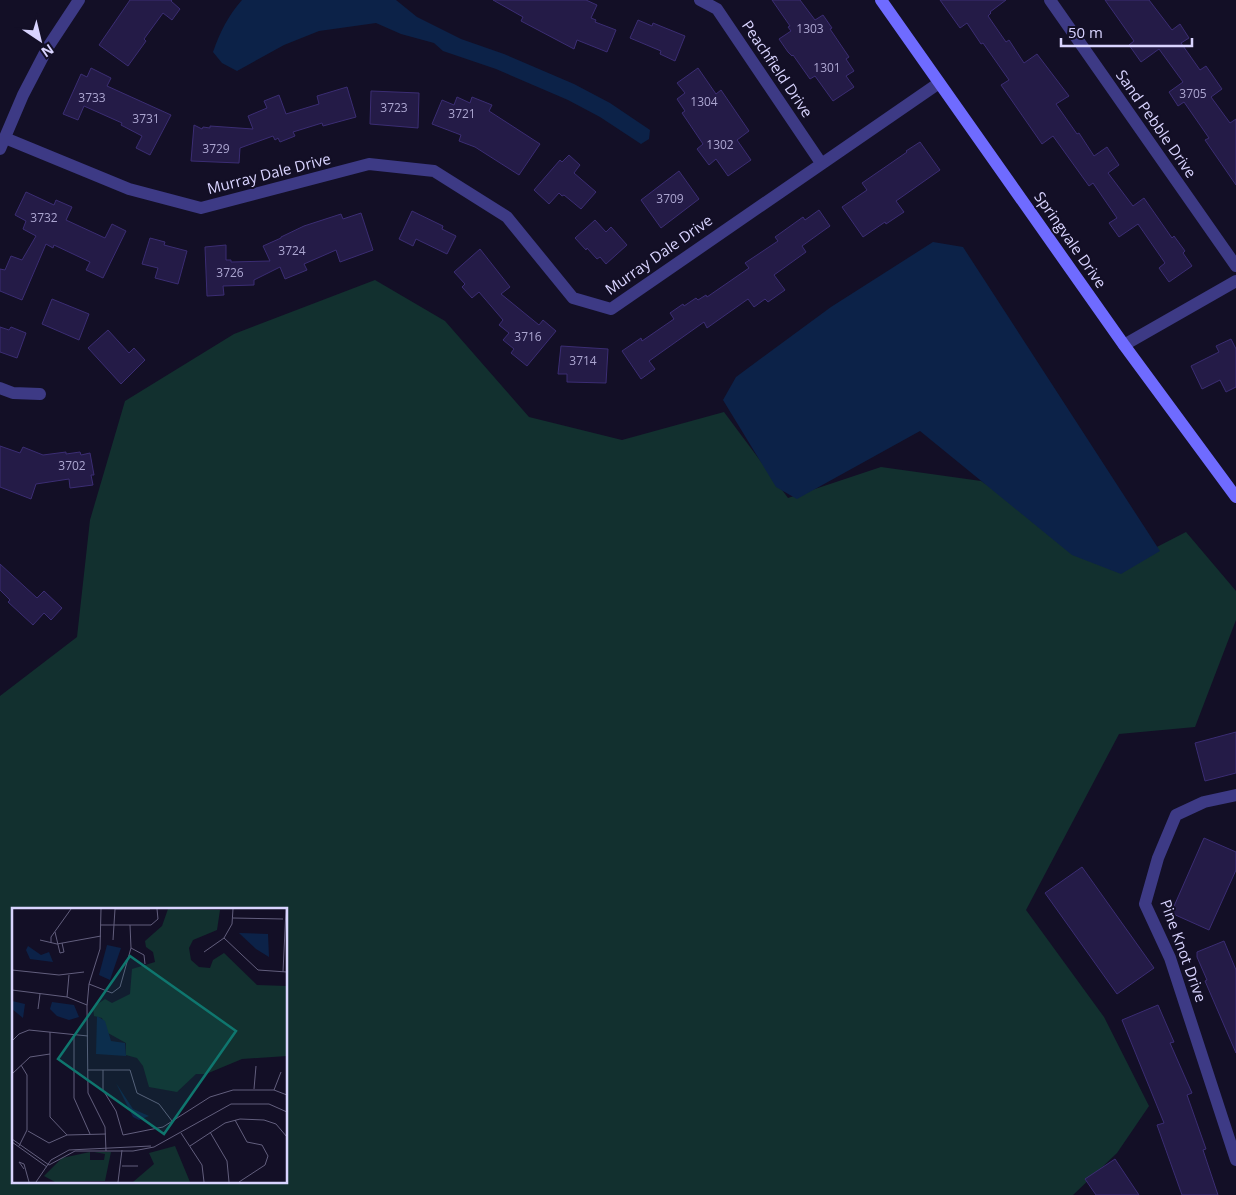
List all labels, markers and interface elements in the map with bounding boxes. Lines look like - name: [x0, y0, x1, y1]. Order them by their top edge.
- north arrow: [15, 15, 65, 65]
- scale bar: [1061, 15, 1192, 47]
- street label: Peachfield Drive: [738, 16, 818, 121]
- house number: 1303: [796, 20, 824, 37]
- text: 50 m: [1068, 22, 1103, 42]
- text: N: [38, 40, 58, 62]
- house number: 1301: [813, 59, 841, 76]
- street label: Sand Pebble Drive: [1112, 65, 1202, 181]
- house number: 3705: [1179, 85, 1207, 102]
- house number: 3733: [78, 89, 106, 106]
- house number: 1304: [690, 93, 718, 110]
- house number: 3723: [380, 99, 408, 116]
- house number: 3721: [448, 105, 476, 122]
- house number: 3731: [132, 110, 160, 127]
- house number: 1302: [706, 136, 734, 153]
- house number: 3729: [202, 140, 230, 157]
- street label: Murray Dale Drive: [205, 148, 333, 198]
- street label: Springvale Drive: [1030, 187, 1112, 292]
- house number: 3709: [656, 190, 684, 207]
- house number: 3732: [30, 209, 58, 226]
- street label: Murray Dale Drive: [601, 210, 716, 299]
- house number: 3724: [278, 242, 306, 259]
- house number: 3726: [216, 264, 244, 281]
- house number: 3716: [514, 328, 542, 345]
- house number: 3714: [569, 352, 597, 369]
- house number: 3702: [58, 457, 86, 474]
- street label: Pine Knot Drive: [1156, 897, 1212, 1005]
- inset map: [12, 908, 288, 1182]

